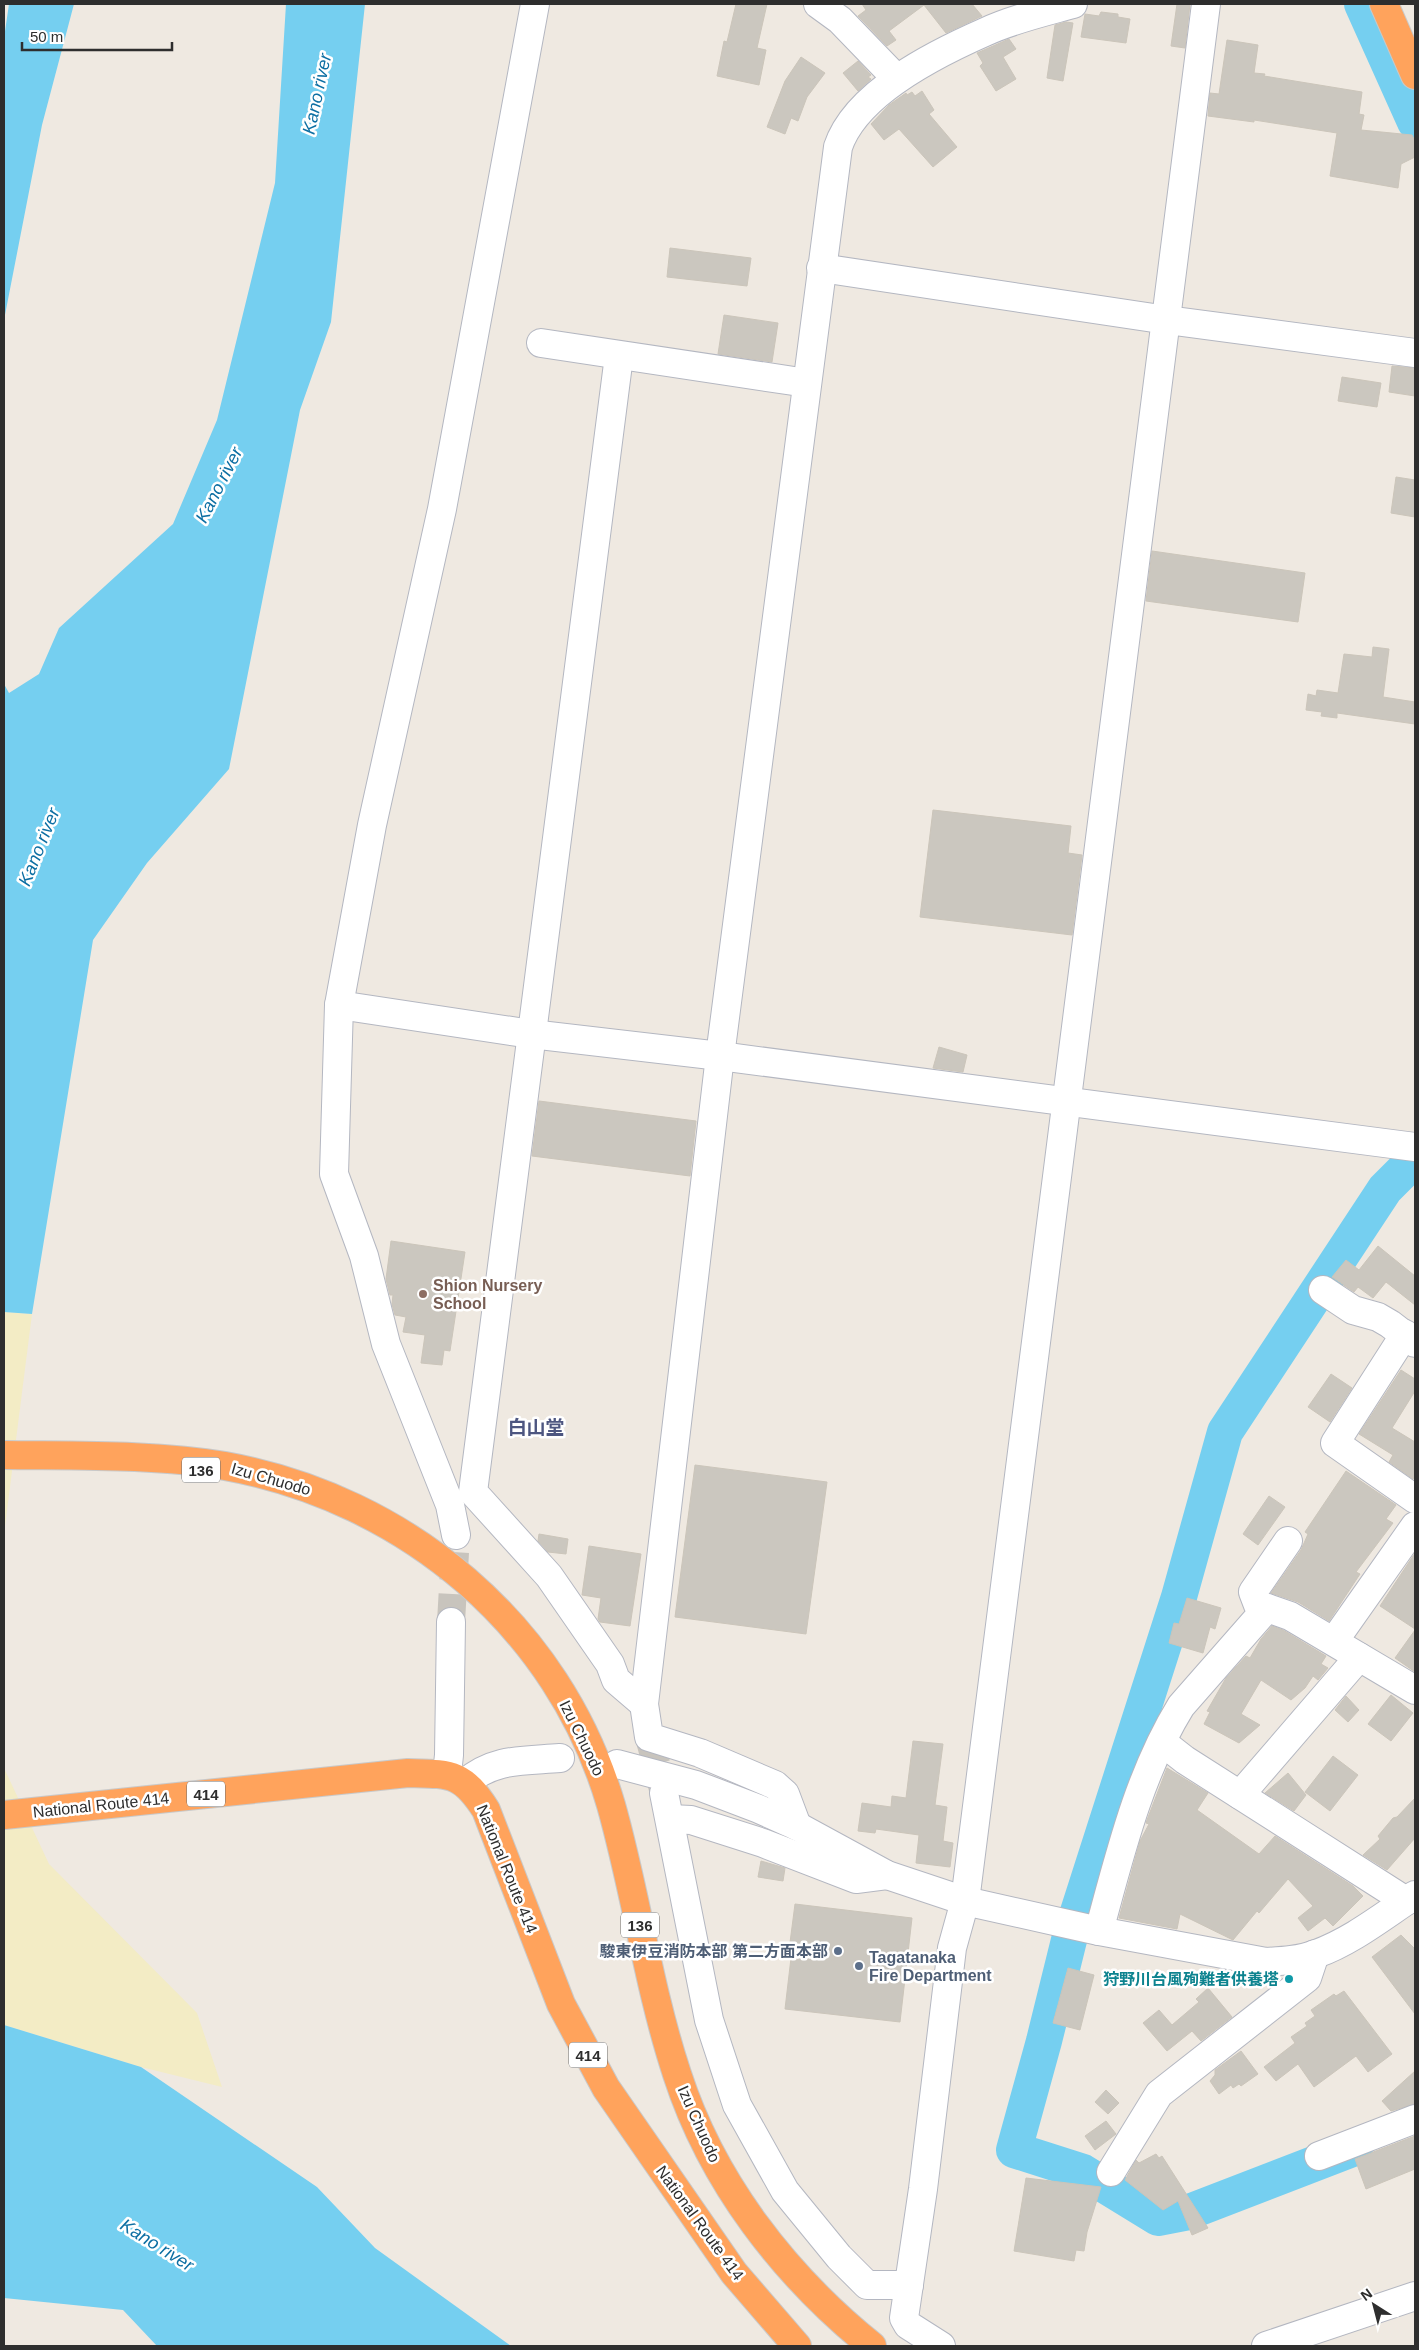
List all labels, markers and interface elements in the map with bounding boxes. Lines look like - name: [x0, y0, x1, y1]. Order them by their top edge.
- scale bar: [22, 20, 172, 52]
- text: 50 m: [30, 28, 63, 45]
- water label: Kano river: [299, 51, 336, 136]
- water label: Kano river: [191, 443, 247, 526]
- water label: Kano river: [14, 804, 64, 889]
- place label: Shion Nursery School: [433, 1277, 542, 1312]
- marker: Shion Nursery School: [417, 1288, 429, 1300]
- district label: 白山堂: [507, 1417, 565, 1438]
- road number: 136: [182, 1458, 220, 1482]
- street label: Izu Chuodo: [229, 1460, 313, 1498]
- street label: Izu Chuodo: [556, 1697, 608, 1779]
- road number: 414: [187, 1782, 225, 1806]
- street label: National Route 414: [32, 1789, 170, 1821]
- street label: National Route 414: [473, 1802, 541, 1936]
- road number: 136: [621, 1912, 659, 1938]
- place label: 駿東伊豆消防本部 第二方面本部: [600, 1943, 828, 1960]
- marker: 駿東伊豆消防本部 第二方面本部: [832, 1945, 844, 1957]
- place label: Tagatanaka Fire Department: [869, 1949, 992, 1984]
- marker: Tagatanaka Fire Department: [853, 1960, 865, 1972]
- place label: 狩野川台風殉難者供養塔: [1103, 1970, 1279, 1988]
- marker: 狩野川台風殉難者供養塔: [1283, 1973, 1295, 1985]
- road number: 414: [569, 2042, 607, 2068]
- street label: Izu Chuodo: [675, 2083, 723, 2165]
- street label: National Route 414: [653, 2163, 747, 2283]
- water label: Kano river: [117, 2215, 198, 2276]
- north arrow: [1349, 2280, 1399, 2330]
- text: N: [1358, 2285, 1375, 2304]

